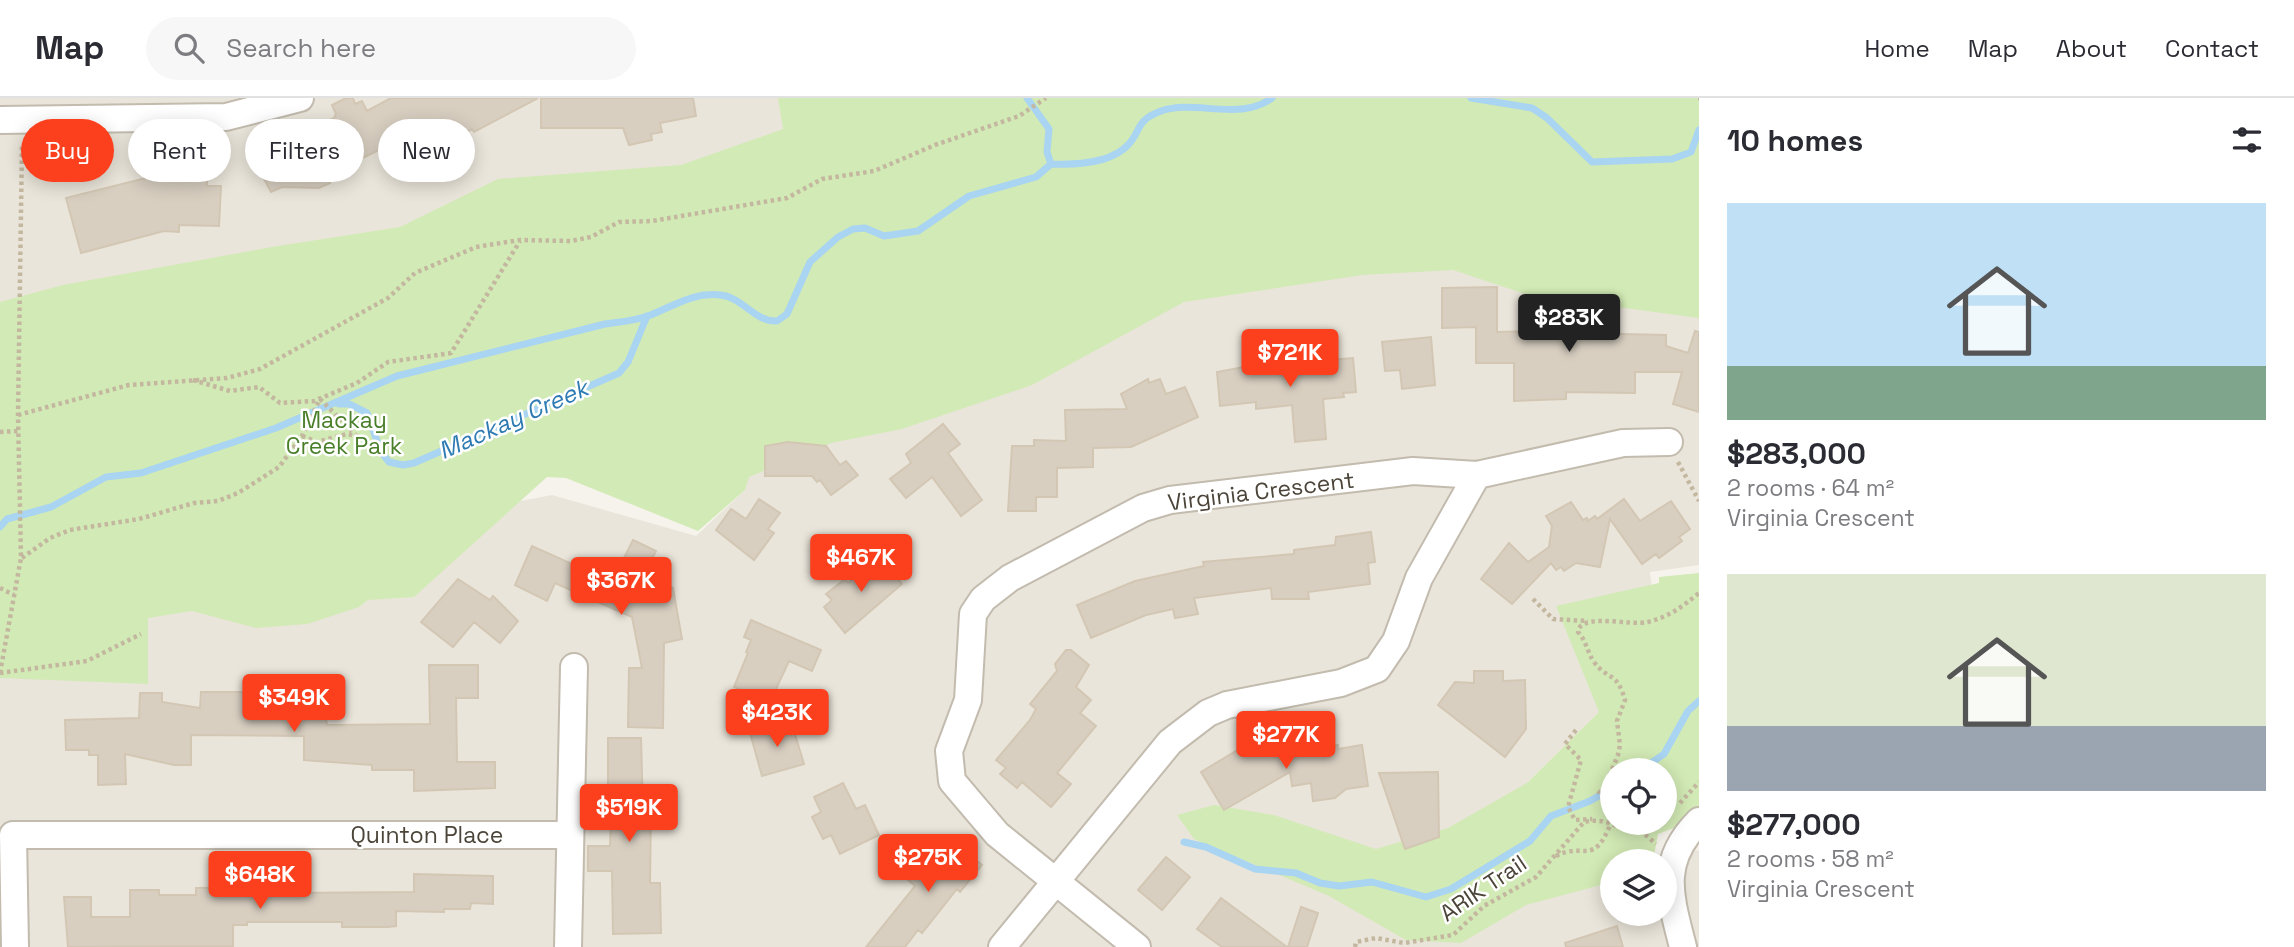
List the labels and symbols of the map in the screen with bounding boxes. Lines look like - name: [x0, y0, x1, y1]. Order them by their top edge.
- pin: $283K: [1520, 294, 1618, 354]
- pin: $721K: [1241, 330, 1339, 389]
- water label: Mackay Creek: [433, 371, 596, 466]
- park label: Mackay Creek Park: [286, 405, 402, 461]
- street label: Virginia Crescent: [1166, 465, 1356, 517]
- pin: $467K: [812, 534, 910, 594]
- pin: $367K: [572, 558, 670, 617]
- pin: $349K: [245, 674, 343, 734]
- pin: $423K: [728, 690, 826, 749]
- pin: $277K: [1237, 712, 1335, 771]
- pin: $519K: [580, 784, 678, 844]
- street label: Quinton Place: [350, 820, 504, 850]
- pin: $275K: [879, 834, 977, 894]
- street label: ARIK Trail: [1434, 848, 1532, 928]
- pin: $648K: [211, 852, 309, 911]

